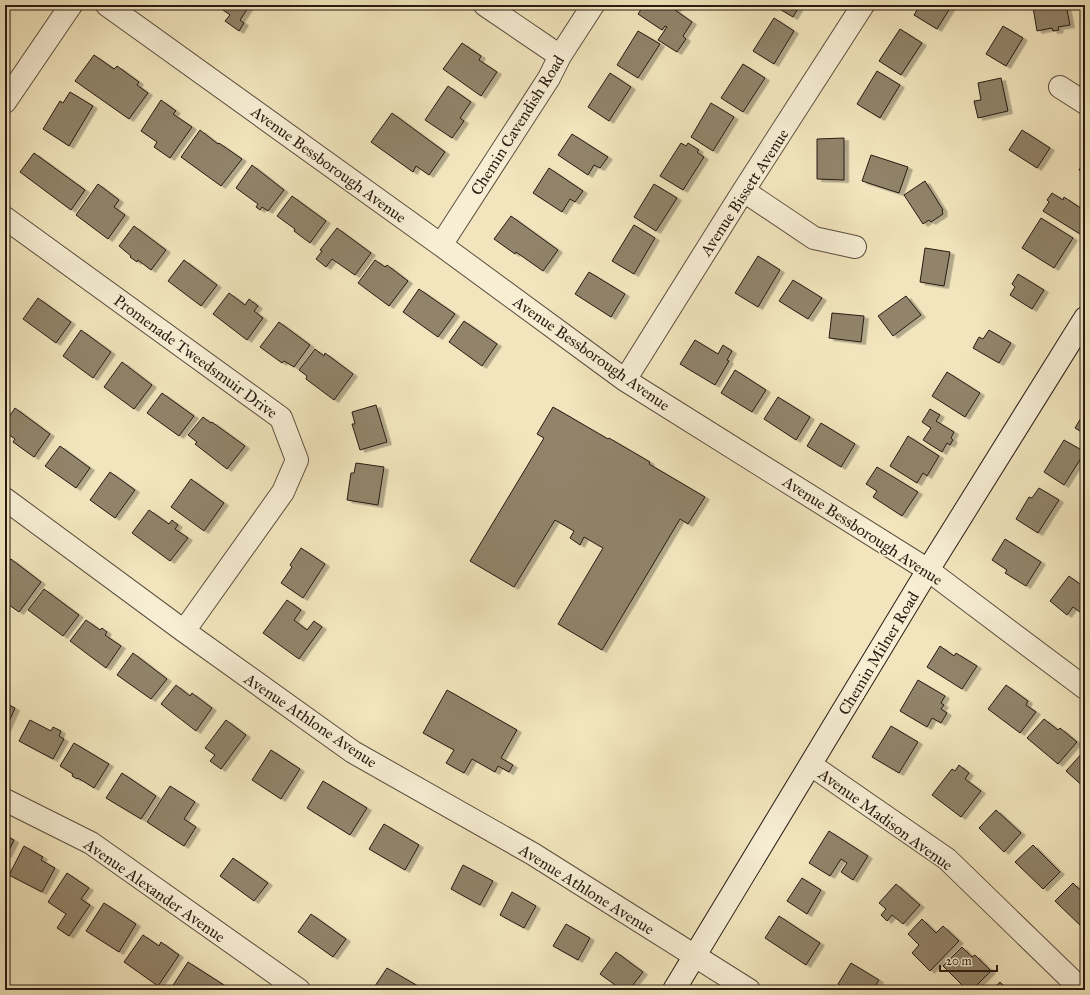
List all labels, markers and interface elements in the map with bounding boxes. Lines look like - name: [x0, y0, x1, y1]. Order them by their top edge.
- street label: Chemin Cavendish Road: [467, 52, 568, 199]
- street label: Avenue Bessborough Avenue: [246, 101, 410, 228]
- street label: Avenue Bissett Avenue: [696, 125, 793, 260]
- street label: Promenade Tweedsmuir Drive: [110, 291, 282, 422]
- street label: Avenue Bessborough Avenue: [508, 291, 674, 416]
- street label: Avenue Bessborough Avenue: [778, 471, 946, 590]
- street label: Chemin Milner Road: [834, 588, 923, 718]
- street label: Avenue Athlone Avenue: [240, 668, 381, 772]
- street label: Avenue Madison Avenue: [814, 764, 957, 875]
- street label: Avenue Alexander Avenue: [80, 834, 229, 947]
- street label: Avenue Athlone Avenue: [515, 840, 658, 939]
- scale bar: [940, 947, 997, 973]
- text: 20 m: [946, 954, 972, 968]

